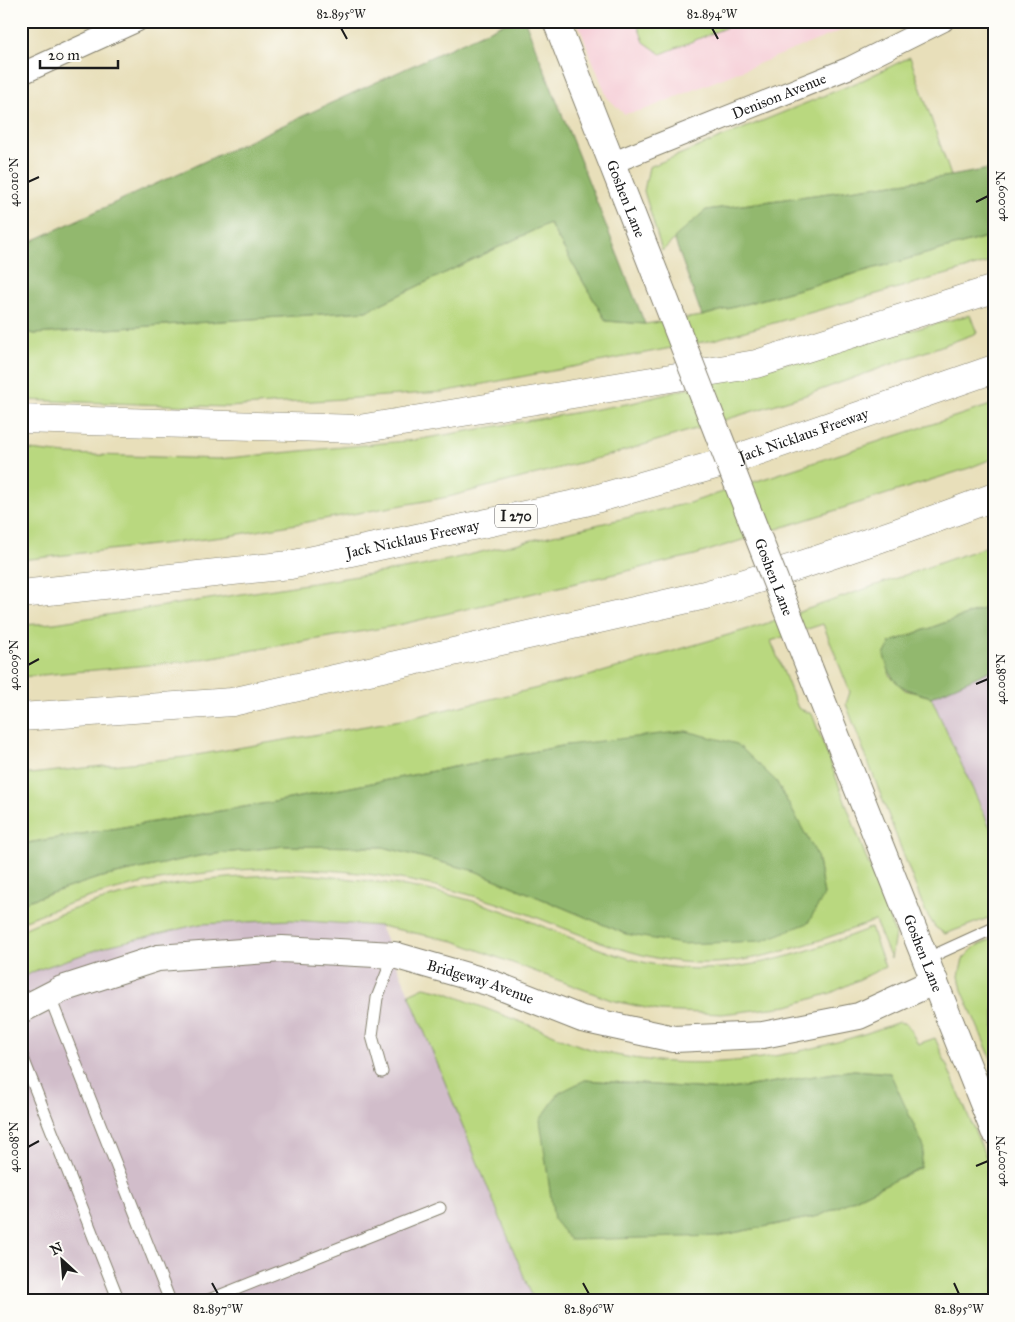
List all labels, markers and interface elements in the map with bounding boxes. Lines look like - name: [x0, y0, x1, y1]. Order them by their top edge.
- text: 82.895°W: [316, 7, 366, 21]
- text: 82.894°W: [687, 7, 738, 21]
- scale bar: [40, 38, 118, 70]
- text: 20 m: [48, 46, 80, 64]
- street label: Denison Avenue: [729, 69, 829, 123]
- text: 40.010°N: [7, 157, 21, 207]
- street label: Goshen Lane: [603, 157, 649, 240]
- text: 40.009°N: [994, 170, 1008, 222]
- street label: Jack Nicklaus Freeway: [735, 404, 872, 468]
- road number: I 270: [495, 504, 537, 528]
- street label: Jack Nicklaus Freeway: [342, 516, 482, 563]
- street label: Goshen Lane: [751, 536, 797, 618]
- text: 40.009°N: [7, 639, 21, 691]
- text: 40.008°N: [994, 653, 1008, 705]
- street label: Goshen Lane: [900, 912, 947, 994]
- street label: Bridgeway Avenue: [425, 956, 537, 1008]
- text: 40.008°N: [7, 1121, 21, 1173]
- text: 40.007°N: [994, 1135, 1008, 1187]
- north arrow: [38, 1234, 88, 1284]
- text: N: [47, 1238, 66, 1259]
- text: 82.897°W: [193, 1302, 244, 1316]
- text: 82.896°W: [564, 1302, 614, 1316]
- text: 82.895°W: [934, 1302, 984, 1316]

